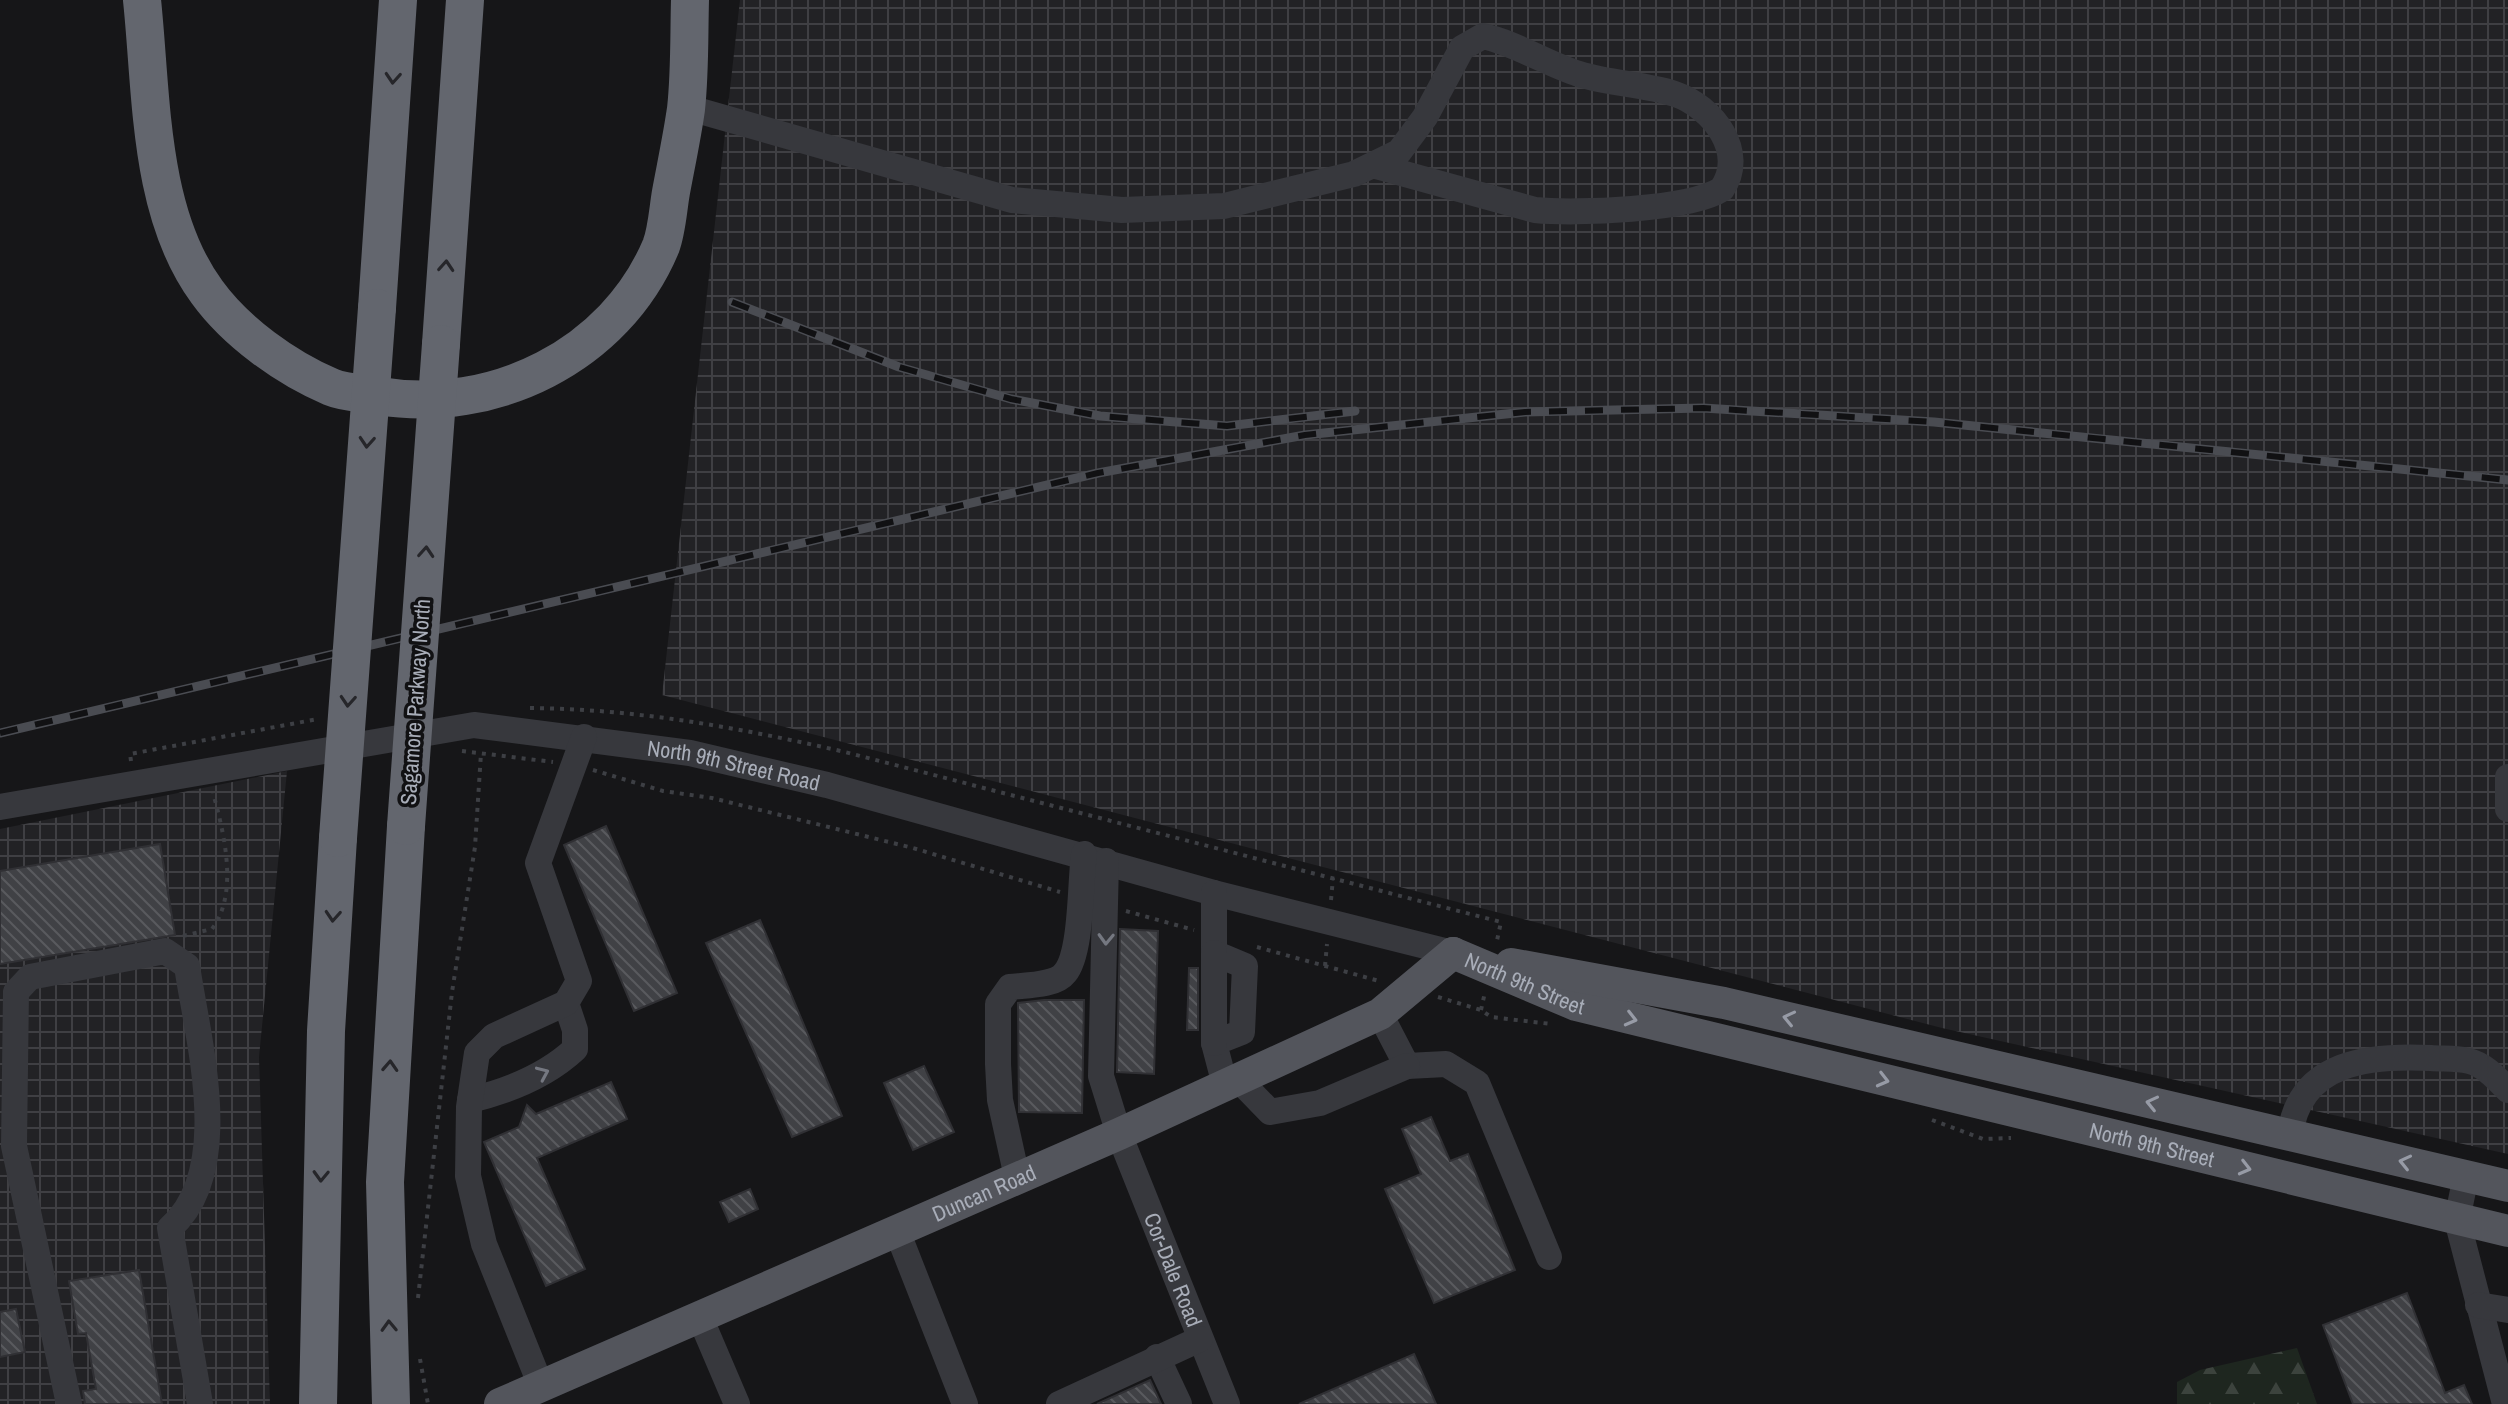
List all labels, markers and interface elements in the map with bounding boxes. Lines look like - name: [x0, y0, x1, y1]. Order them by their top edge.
- one-way arrow: [385, 72, 402, 85]
- one-way arrow: [438, 259, 455, 272]
- one-way arrow: [359, 436, 376, 449]
- one-way arrow: [417, 545, 434, 558]
- street label: Sagamore Parkway North: [393, 598, 437, 806]
- one-way arrow: [340, 695, 357, 708]
- street label: North 9th Street Road: [646, 733, 823, 798]
- one-way arrow: [325, 910, 342, 923]
- one-way arrow: [1097, 933, 1114, 946]
- street label: North 9th Street: [1460, 945, 1588, 1022]
- one-way arrow: [1623, 1009, 1637, 1026]
- one-way arrow: [1783, 1010, 1797, 1027]
- one-way arrow: [382, 1059, 399, 1072]
- one-way arrow: [535, 1067, 549, 1083]
- one-way arrow: [1876, 1071, 1890, 1088]
- one-way arrow: [2145, 1095, 2159, 1112]
- street label: North 9th Street: [2086, 1115, 2217, 1174]
- one-way arrow: [2398, 1154, 2412, 1171]
- street label: Duncan Road: [927, 1157, 1041, 1229]
- one-way arrow: [2238, 1159, 2251, 1176]
- one-way arrow: [313, 1170, 330, 1183]
- street label: Cor-Dale Road: [1137, 1208, 1210, 1331]
- one-way arrow: [381, 1319, 398, 1332]

